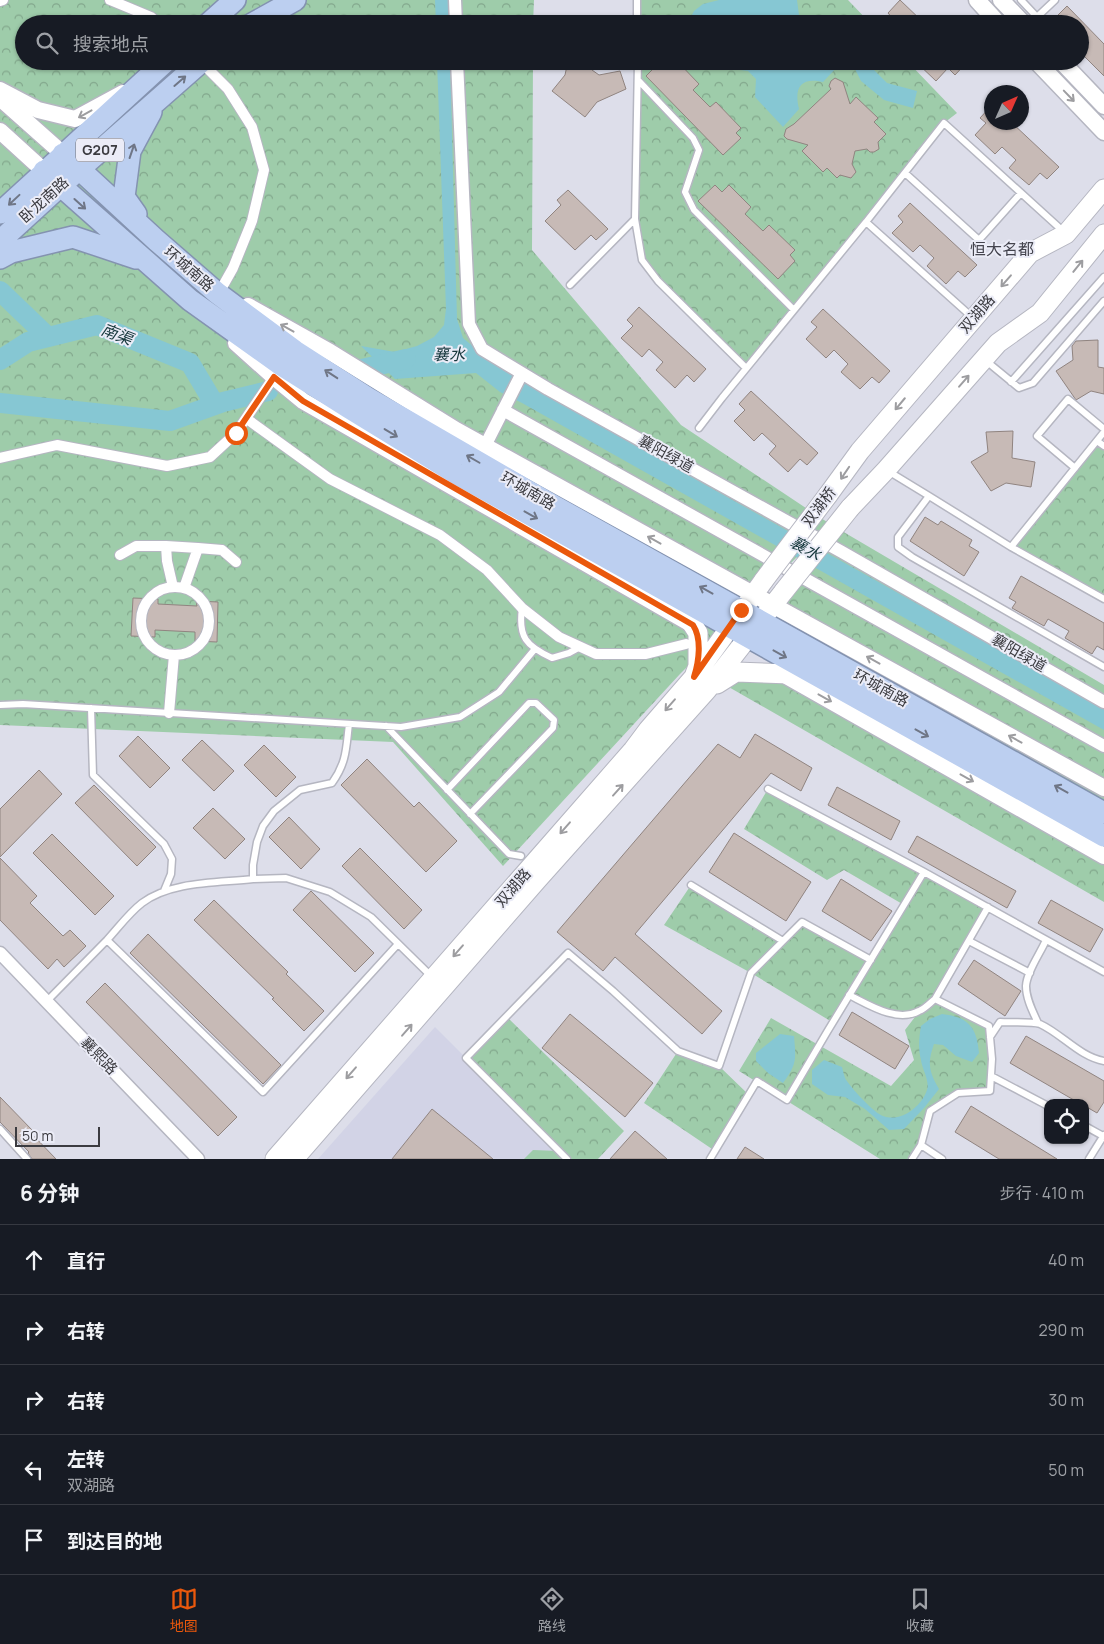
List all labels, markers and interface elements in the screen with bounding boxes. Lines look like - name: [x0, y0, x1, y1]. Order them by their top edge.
- search box: [15, 15, 1089, 70]
- icon: search: [33, 29, 61, 57]
- text: 搜索地点: [73, 31, 149, 57]
- one-way arrow: [173, 75, 186, 86]
- north arrow: [984, 85, 1029, 130]
- one-way arrow: [1063, 90, 1075, 103]
- one-way arrow: [77, 109, 92, 119]
- road number: G207: [76, 138, 124, 162]
- one-way arrow: [128, 144, 137, 159]
- street label: 卧龙南路: [14, 172, 73, 228]
- one-way arrow: [7, 194, 20, 206]
- one-way arrow: [74, 198, 87, 210]
- district label: 恒大名都: [970, 238, 1034, 260]
- street label: 环城南路: [160, 241, 219, 296]
- one-way arrow: [1072, 260, 1083, 273]
- one-way arrow: [1000, 274, 1012, 287]
- street label: 双湖路: [954, 290, 999, 338]
- water label: 南渠: [98, 318, 138, 351]
- one-way arrow: [280, 323, 295, 333]
- water label: 襄水: [433, 343, 466, 365]
- one-way arrow: [325, 369, 339, 379]
- one-way arrow: [959, 375, 970, 388]
- one-way arrow: [894, 397, 905, 410]
- route start: [225, 422, 248, 445]
- one-way arrow: [383, 429, 397, 439]
- street label: 襄阳绿道: [635, 430, 698, 477]
- one-way arrow: [466, 453, 480, 463]
- street label: 环城南路: [497, 466, 559, 515]
- one-way arrow: [839, 466, 850, 480]
- street label: 双湖桥: [797, 482, 841, 531]
- one-way arrow: [524, 510, 539, 520]
- water label: 襄水: [787, 531, 826, 566]
- one-way arrow: [647, 535, 662, 544]
- one-way arrow: [699, 585, 713, 595]
- route end: [730, 599, 753, 622]
- street label: 襄阳绿道: [988, 628, 1050, 677]
- one-way arrow: [773, 649, 788, 659]
- one-way arrow: [866, 655, 881, 665]
- street label: 环城南路: [850, 664, 913, 711]
- one-way arrow: [818, 693, 833, 703]
- one-way arrow: [664, 698, 676, 711]
- one-way arrow: [914, 729, 929, 739]
- one-way arrow: [1009, 734, 1023, 744]
- one-way arrow: [959, 773, 974, 783]
- one-way arrow: [612, 783, 624, 796]
- one-way arrow: [1054, 784, 1069, 794]
- one-way arrow: [559, 822, 570, 835]
- street label: 双湖路: [490, 864, 535, 912]
- one-way arrow: [452, 944, 464, 957]
- one-way arrow: [401, 1024, 412, 1037]
- street label: 襄熙路: [76, 1032, 123, 1079]
- one-way arrow: [345, 1067, 357, 1080]
- map controls: [1044, 1099, 1089, 1144]
- button: locate: [1044, 1099, 1089, 1144]
- scale bar: [15, 1124, 100, 1147]
- text: 50 m: [22, 1126, 53, 1145]
- text: 6 分钟: [20, 1179, 79, 1207]
- text: 步行 · 410 m: [1000, 1182, 1084, 1204]
- icon: ahead: [20, 1246, 48, 1274]
- text: 直行: [67, 1248, 105, 1274]
- text: 40 m: [1048, 1249, 1084, 1271]
- icon: right: [20, 1316, 48, 1344]
- text: 右转: [67, 1318, 105, 1344]
- text: 290 m: [1038, 1319, 1084, 1341]
- icon: right: [20, 1386, 48, 1414]
- text: 右转: [67, 1388, 105, 1414]
- text: 30 m: [1049, 1389, 1084, 1411]
- text: 左转: [67, 1446, 105, 1472]
- icon: left: [20, 1456, 48, 1484]
- text: 50 m: [1048, 1459, 1084, 1481]
- text: 双湖路: [67, 1474, 115, 1496]
- icon: arrive: [20, 1526, 48, 1554]
- text: 到达目的地: [67, 1528, 162, 1554]
- tab: 地图: [170, 1585, 198, 1635]
- tab: 路线: [538, 1585, 566, 1635]
- tab: 收藏: [906, 1585, 934, 1635]

